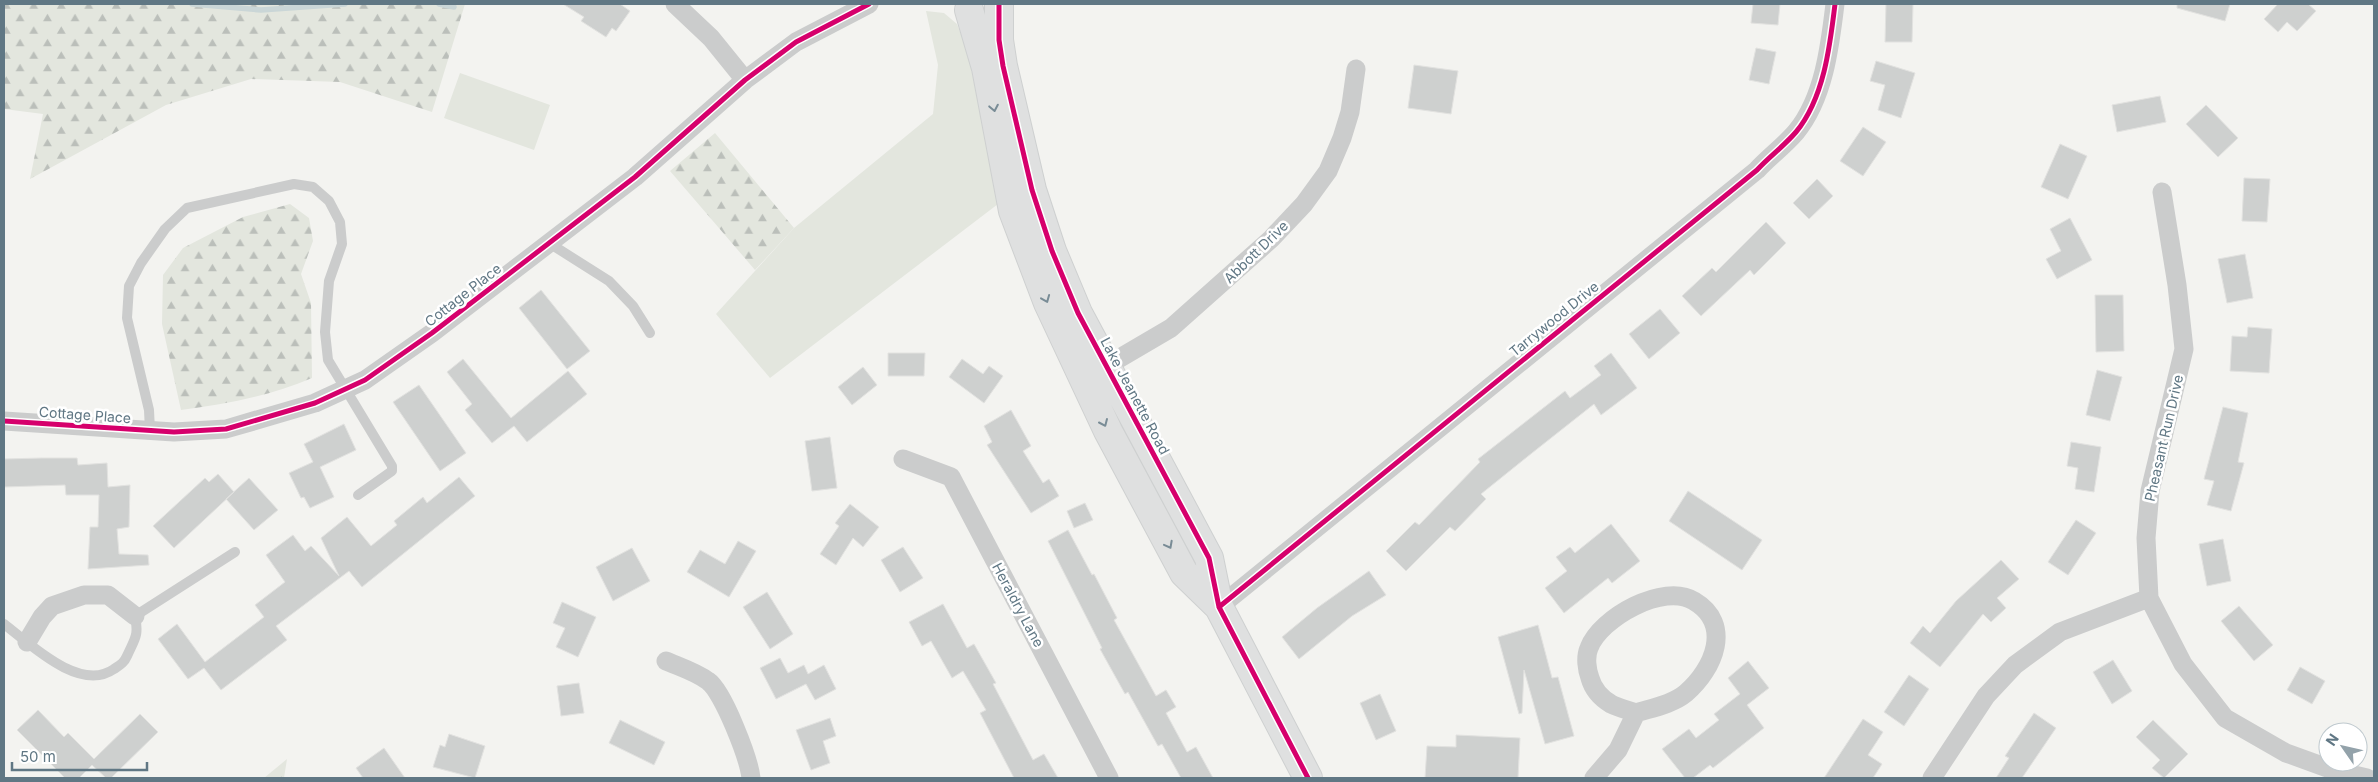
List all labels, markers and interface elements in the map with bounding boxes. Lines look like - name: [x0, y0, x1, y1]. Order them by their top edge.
- one-way arrow: [988, 104, 999, 112]
- street label: Abbott Drive: [1220, 217, 1291, 286]
- street label: Cottage Place: [421, 259, 504, 330]
- street label: Tarrywood Drive: [1506, 277, 1602, 360]
- one-way arrow: [1040, 294, 1051, 303]
- street label: Lake Jeanette Road: [1097, 334, 1174, 457]
- street label: Pheasant Run Drive: [2141, 373, 2186, 503]
- street label: Cottage Place: [38, 403, 132, 426]
- one-way arrow: [1098, 418, 1109, 427]
- one-way arrow: [1163, 540, 1173, 549]
- street label: Heraldry Lane: [989, 560, 1048, 650]
- north arrow: [2318, 722, 2368, 772]
- text: N: [2322, 730, 2342, 749]
- scale bar: [12, 740, 148, 772]
- text: 50 m: [20, 747, 56, 766]

